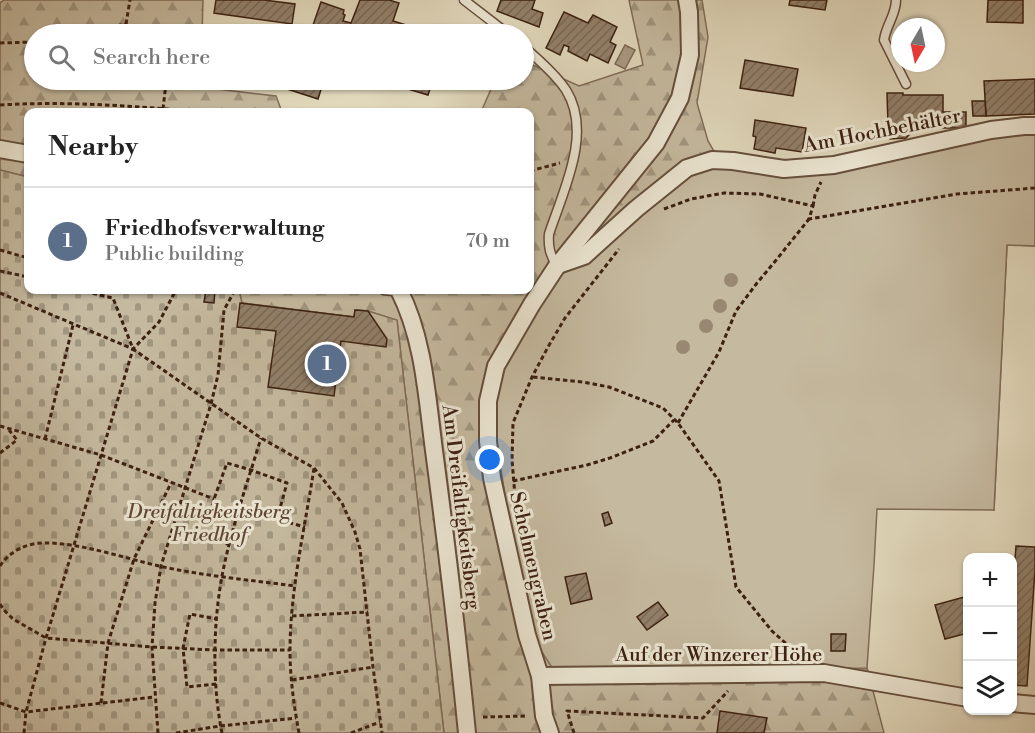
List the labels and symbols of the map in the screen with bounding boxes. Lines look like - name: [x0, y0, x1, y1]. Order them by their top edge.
- north arrow: [891, 18, 945, 72]
- street label: Am Hochbehälter: [801, 104, 963, 159]
- pin: 1: [308, 342, 346, 386]
- street label: Am Dreifaltigkeitsberg: [435, 402, 486, 612]
- your location: [475, 445, 504, 474]
- street label: Schelmengraben: [503, 490, 562, 643]
- park label: Dreifaltigkeitsberg Friedhof: [126, 500, 292, 548]
- street label: Auf der Winzerer Höhe: [615, 643, 822, 668]

